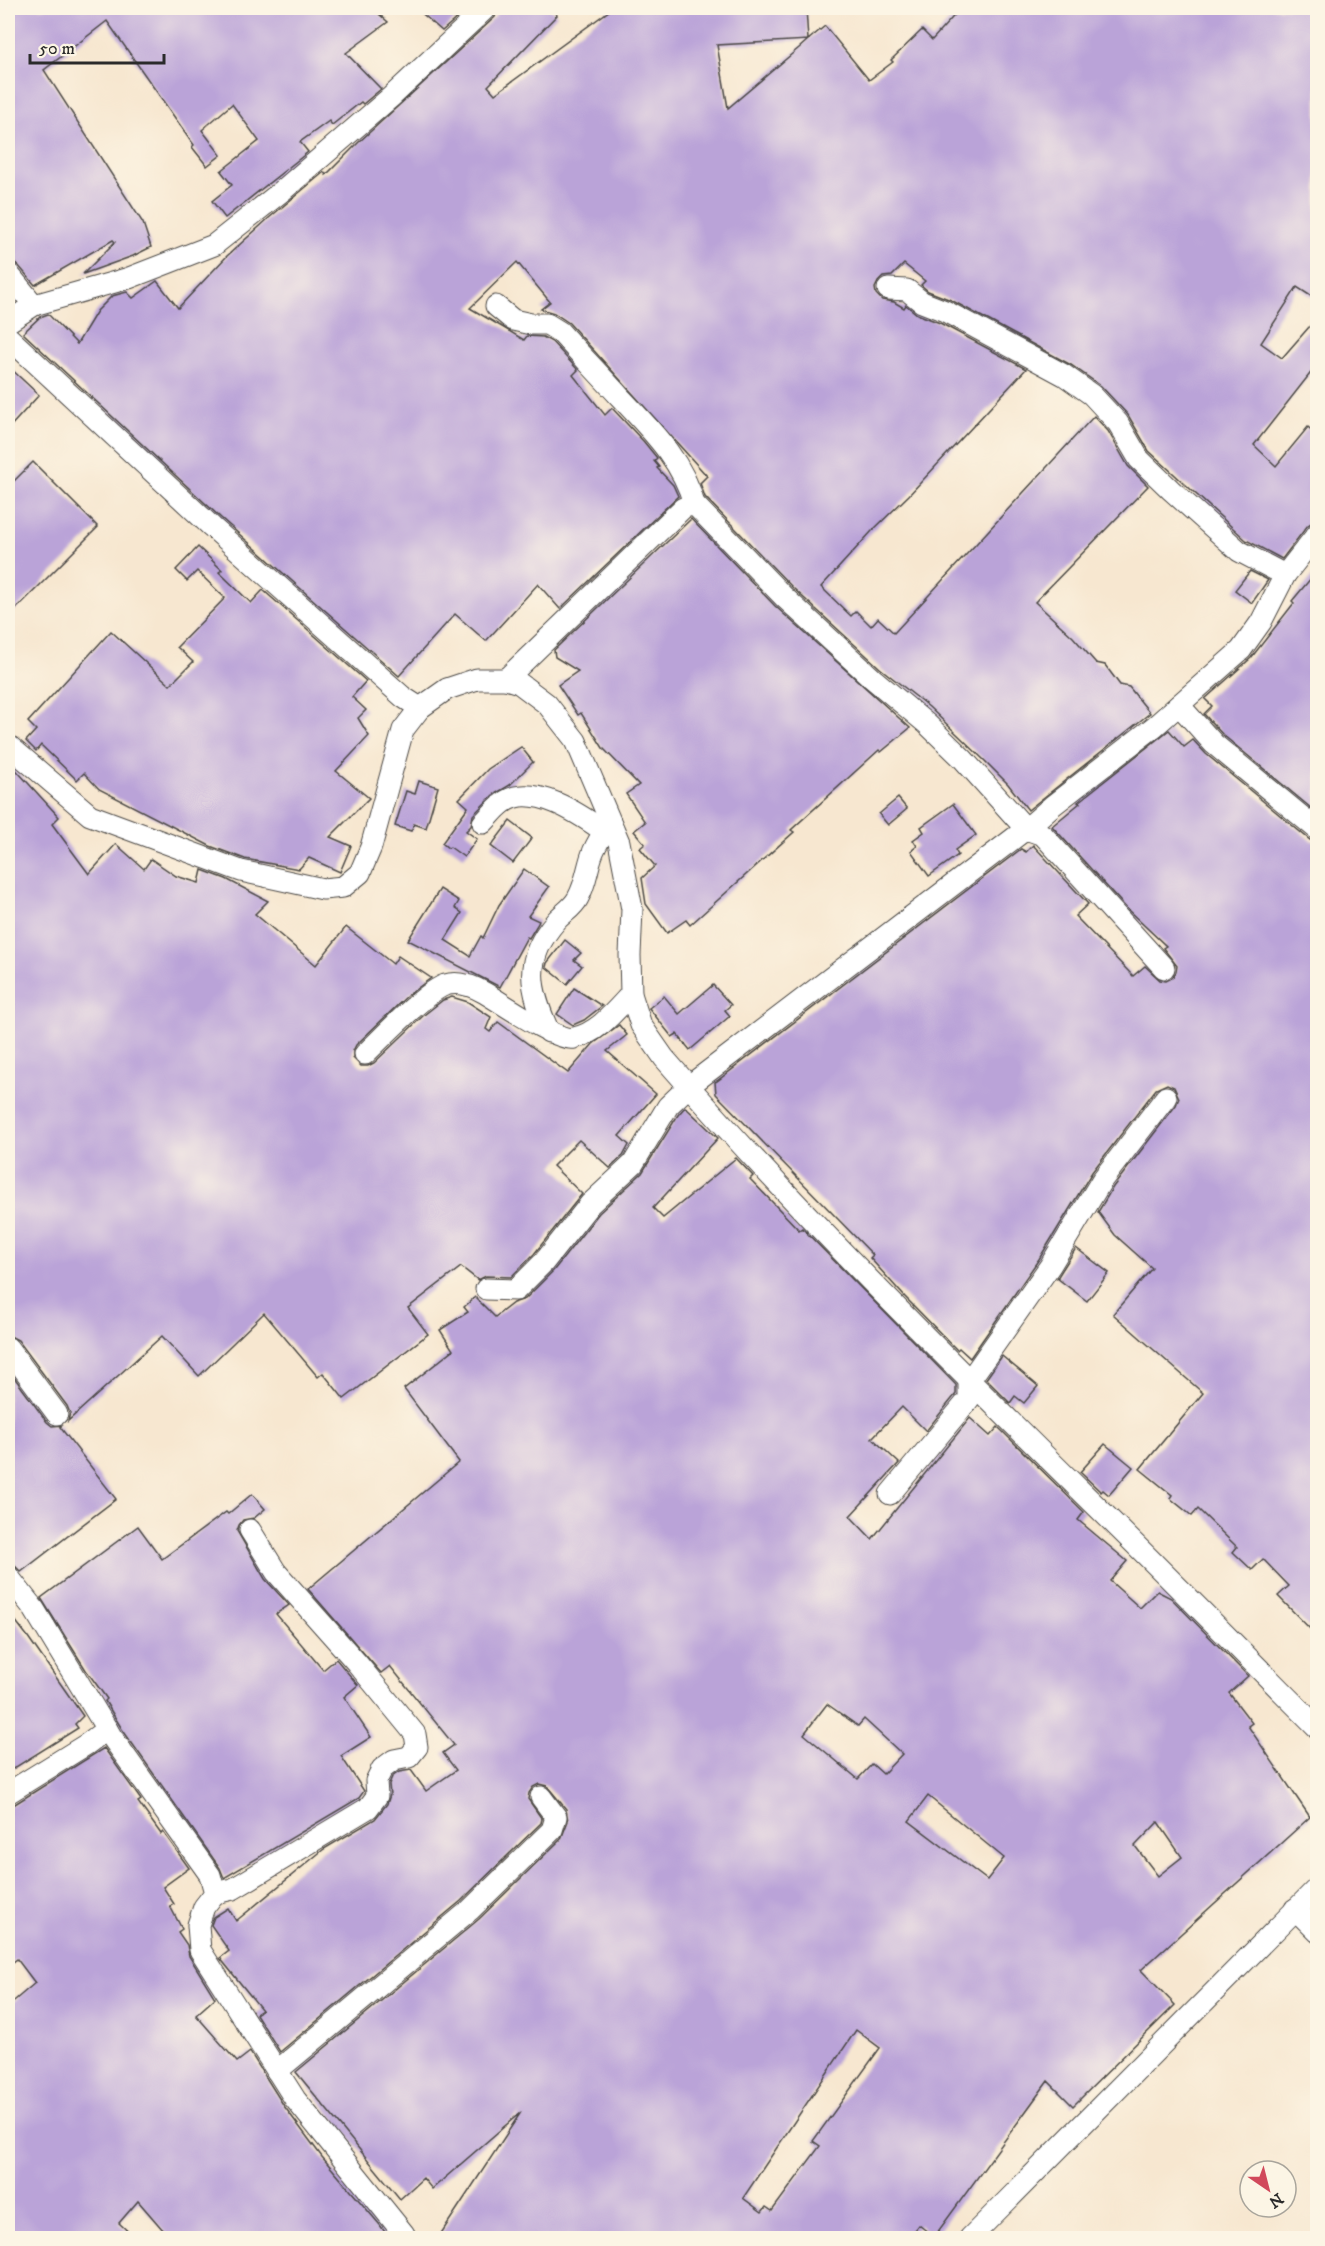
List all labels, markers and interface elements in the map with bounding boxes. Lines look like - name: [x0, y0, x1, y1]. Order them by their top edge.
- scale bar: [30, 27, 164, 65]
- text: 50 m: [39, 38, 75, 60]
- north arrow: [1238, 2159, 1298, 2219]
- text: N: [1265, 2189, 1287, 2212]

